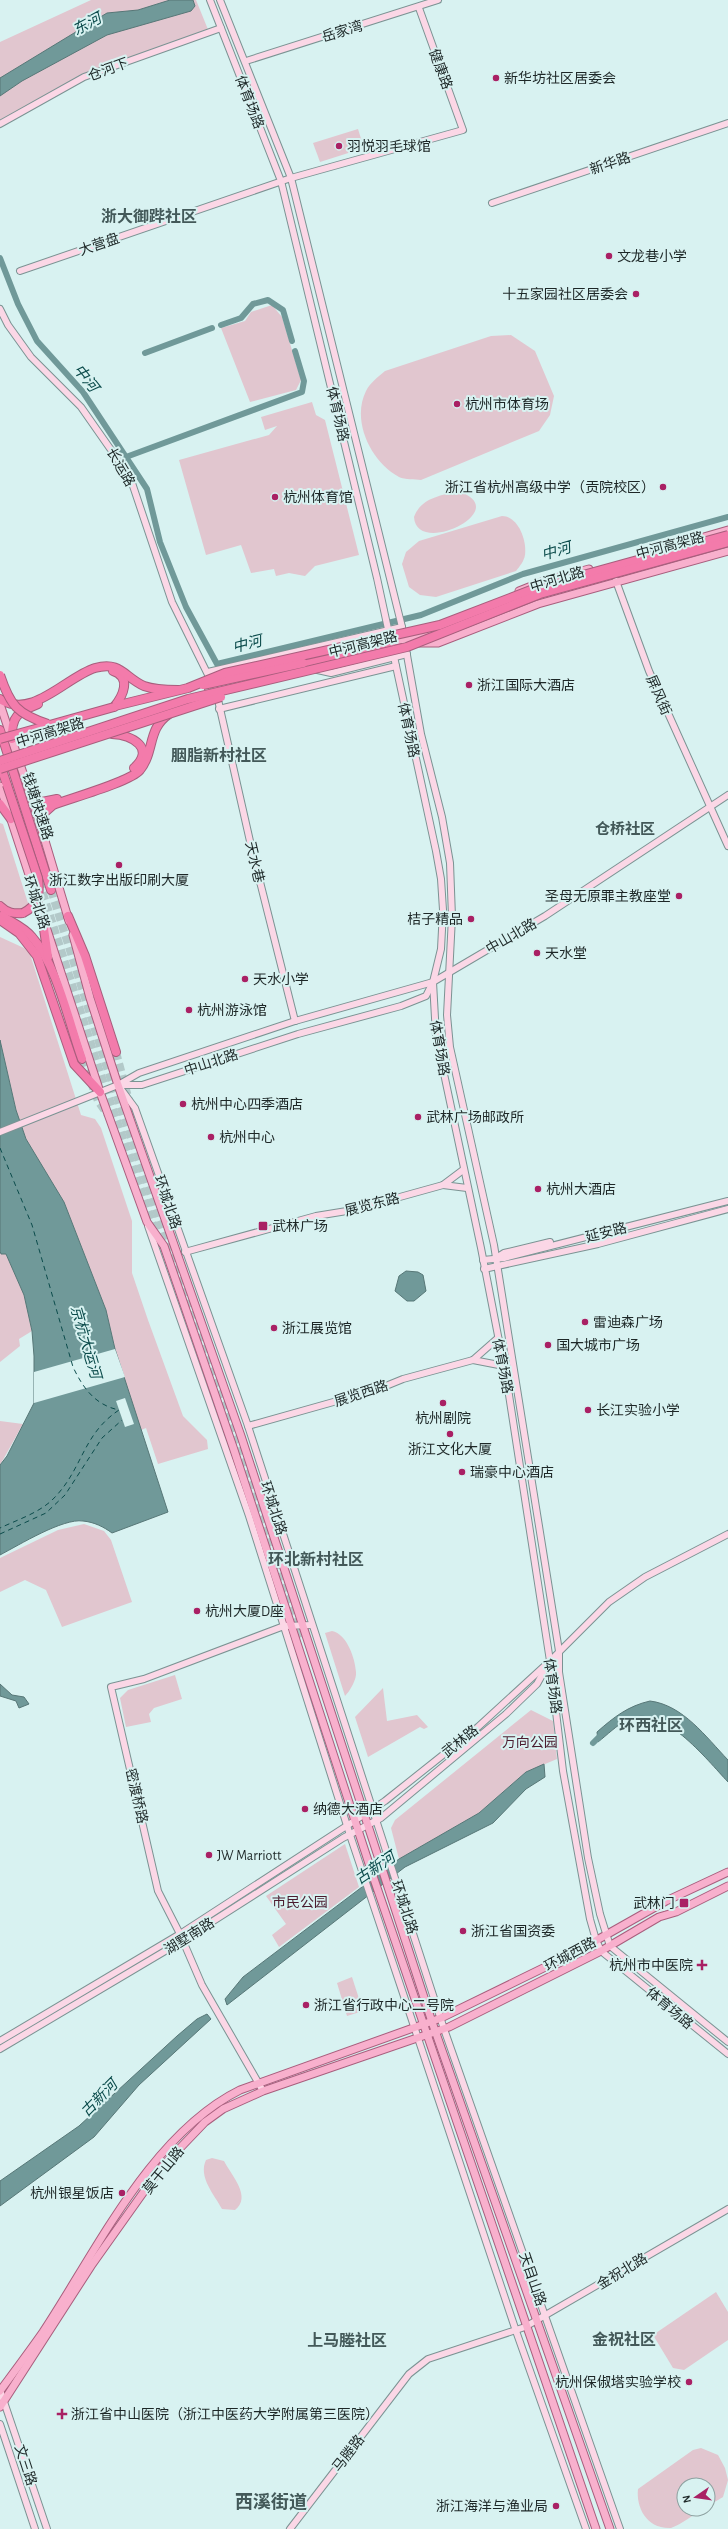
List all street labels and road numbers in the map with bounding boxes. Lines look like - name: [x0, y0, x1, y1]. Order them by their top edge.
- street label: 岳家湾: [320, 17, 364, 45]
- street label: 健康路: [426, 47, 456, 91]
- street label: 仓河下: [86, 55, 130, 84]
- street label: 体育场路: [232, 73, 267, 131]
- street label: 新华路: [588, 149, 632, 177]
- street label: 大营盘: [77, 230, 121, 258]
- street label: 体育场路: [324, 385, 351, 443]
- street label: 长运路: [104, 445, 138, 489]
- street label: 中河高架路: [634, 529, 706, 562]
- street label: 中河北路: [528, 563, 586, 595]
- street label: 中河高架路: [327, 629, 399, 660]
- street label: 屏风街: [643, 673, 674, 717]
- street label: 体育场路: [395, 701, 422, 759]
- street label: 中河高架路: [14, 715, 86, 750]
- street label: 钱塘快速路: [20, 770, 56, 842]
- street label: 天水巷: [242, 840, 267, 884]
- street label: 环城北路: [21, 873, 53, 931]
- street label: 中山北路: [483, 915, 539, 957]
- street label: 体育场路: [427, 1019, 452, 1077]
- street label: 中山北路: [182, 1046, 240, 1078]
- street label: 环城北路: [151, 1173, 185, 1231]
- street label: 展览东路: [343, 1189, 401, 1219]
- street label: 延安路: [584, 1220, 628, 1245]
- street label: 体育场路: [490, 1337, 515, 1395]
- street label: 展览西路: [332, 1377, 390, 1409]
- street label: 环城北路: [258, 1479, 290, 1537]
- street label: 体育场路: [541, 1657, 564, 1715]
- street label: 武林路: [439, 1722, 481, 1760]
- street label: 密渡桥路: [123, 1767, 151, 1825]
- street label: 环城北路: [389, 1878, 421, 1936]
- street label: 湖墅南路: [162, 1915, 217, 1958]
- street label: 环城西路: [542, 1935, 598, 1974]
- street label: 体育场路: [643, 1985, 696, 2032]
- street label: 莫干山路: [140, 2144, 187, 2197]
- street label: 天目山路: [516, 2250, 549, 2308]
- street label: 金祝北路: [594, 2250, 650, 2292]
- street label: 马塍路: [330, 2432, 367, 2474]
- street label: 文三路: [12, 2443, 39, 2487]

